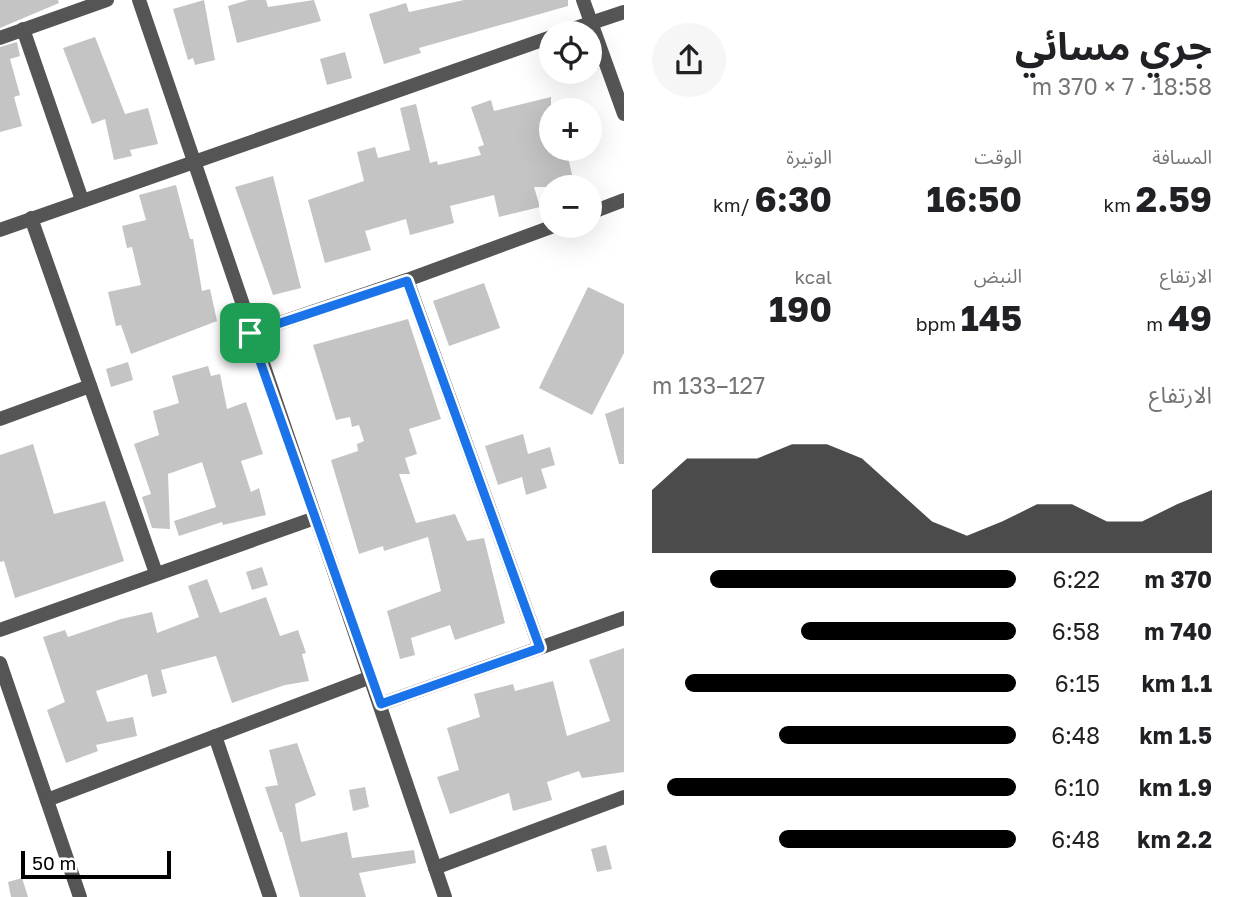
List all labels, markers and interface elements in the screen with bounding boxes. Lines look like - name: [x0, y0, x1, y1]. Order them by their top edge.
- map controls: [539, 21, 602, 238]
- button: locate: [539, 21, 602, 84]
- button: share: [652, 23, 726, 97]
- text: جري مسائي: [1015, 23, 1212, 68]
- text: 18:58 · 7 × 370 m: [1032, 72, 1212, 100]
- button: +: [539, 98, 602, 161]
- text: الوتيرة: [786, 145, 832, 168]
- text: الوقت: [974, 145, 1022, 168]
- text: المسافة: [1152, 145, 1212, 168]
- button: −: [539, 175, 602, 238]
- text: 6:30: [754, 178, 832, 220]
- text: 16:50: [926, 178, 1022, 220]
- text: 2.59: [1136, 178, 1212, 220]
- text: /km: [713, 193, 754, 216]
- text: km: [1104, 193, 1136, 216]
- text: النبض: [974, 264, 1022, 287]
- text: الارتفاع: [1160, 264, 1212, 287]
- text: kcal: [794, 265, 832, 288]
- text: 190: [769, 288, 832, 330]
- text: 145: [961, 297, 1022, 339]
- text: 49: [1168, 297, 1212, 339]
- pin: [220, 303, 280, 363]
- text: bpm: [916, 312, 961, 335]
- text: m: [1146, 312, 1168, 335]
- icon: arrive: [231, 314, 269, 352]
- text: 127–133 m: [652, 371, 765, 399]
- text: الارتفاع: [1149, 380, 1212, 408]
- text: 6:22: [1053, 565, 1100, 593]
- text: 370 m: [1145, 565, 1212, 593]
- text: 6:58: [1052, 617, 1100, 645]
- text: 740 m: [1144, 617, 1212, 645]
- text: 6:15: [1055, 669, 1100, 697]
- text: 1.1 km: [1142, 669, 1212, 697]
- text: 6:48: [1051, 721, 1100, 749]
- text: 1.5 km: [1140, 721, 1212, 749]
- text: 6:10: [1054, 773, 1100, 801]
- text: 1.9 km: [1139, 773, 1212, 801]
- text: 6:48: [1051, 825, 1100, 853]
- text: 2.2 km: [1137, 825, 1212, 853]
- scale bar: [21, 848, 172, 880]
- text: 50 m: [32, 851, 76, 874]

